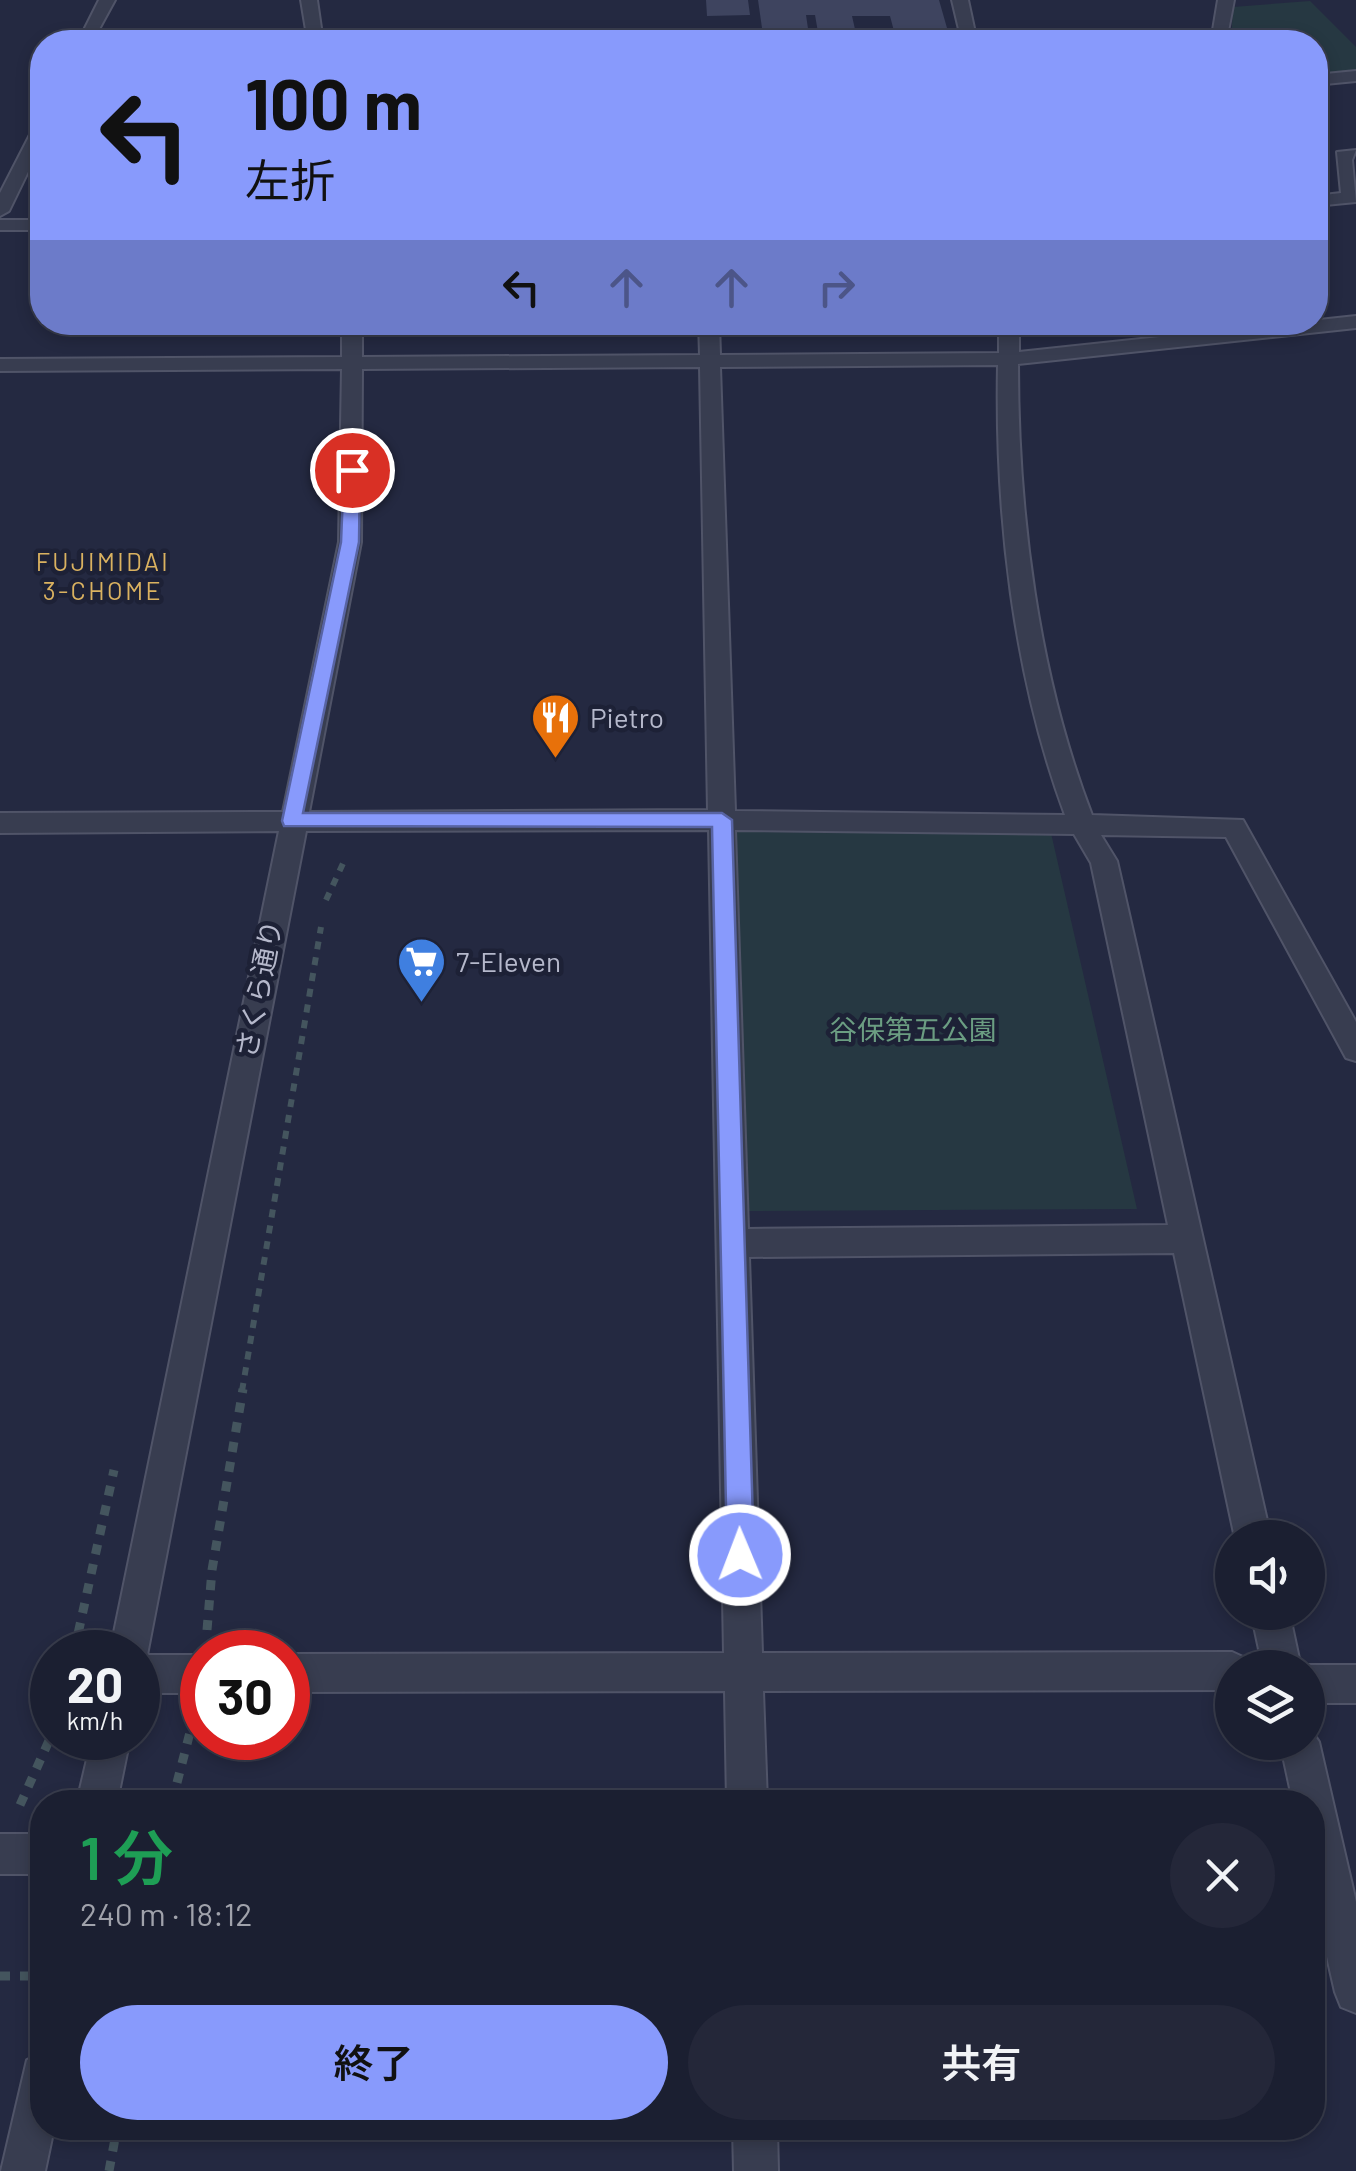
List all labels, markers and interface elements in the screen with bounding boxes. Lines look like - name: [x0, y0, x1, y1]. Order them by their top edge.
- text: 100 m: [245, 60, 422, 144]
- icon: left: [80, 70, 210, 200]
- text: 左折: [245, 152, 335, 206]
- icon: left: [494, 260, 549, 315]
- icon: ahead: [599, 260, 654, 315]
- icon: ahead: [704, 260, 759, 315]
- icon: right: [809, 260, 864, 315]
- pin: [310, 428, 395, 513]
- icon: arrive: [325, 443, 380, 498]
- district label: FUJIMIDAI 3-CHOME: [36, 546, 170, 605]
- restaurant icon: Pietro: [529, 692, 581, 760]
- place label: Pietro: [590, 700, 664, 734]
- street label: さくら通り: [228, 917, 288, 1061]
- supermarket icon: 7-Eleven: [395, 936, 447, 1004]
- place label: 7-Eleven: [456, 944, 561, 978]
- park label: 谷保第五公園: [829, 1012, 997, 1046]
- position arrow: [688, 1503, 792, 1607]
- map controls: [1215, 1520, 1325, 1760]
- button: sound: [1215, 1520, 1325, 1630]
- speed limit sign: 30: [180, 1630, 310, 1760]
- button: layers: [1215, 1650, 1325, 1760]
- text: 20: [67, 1653, 123, 1713]
- text: km/h: [67, 1705, 123, 1735]
- text: 1 分: [80, 1820, 173, 1892]
- button: close: [1170, 1823, 1275, 1928]
- text: 240 m · 18:12: [80, 1894, 252, 1932]
- button: 終了: [80, 2005, 668, 2120]
- button: 共有: [688, 2005, 1275, 2120]

